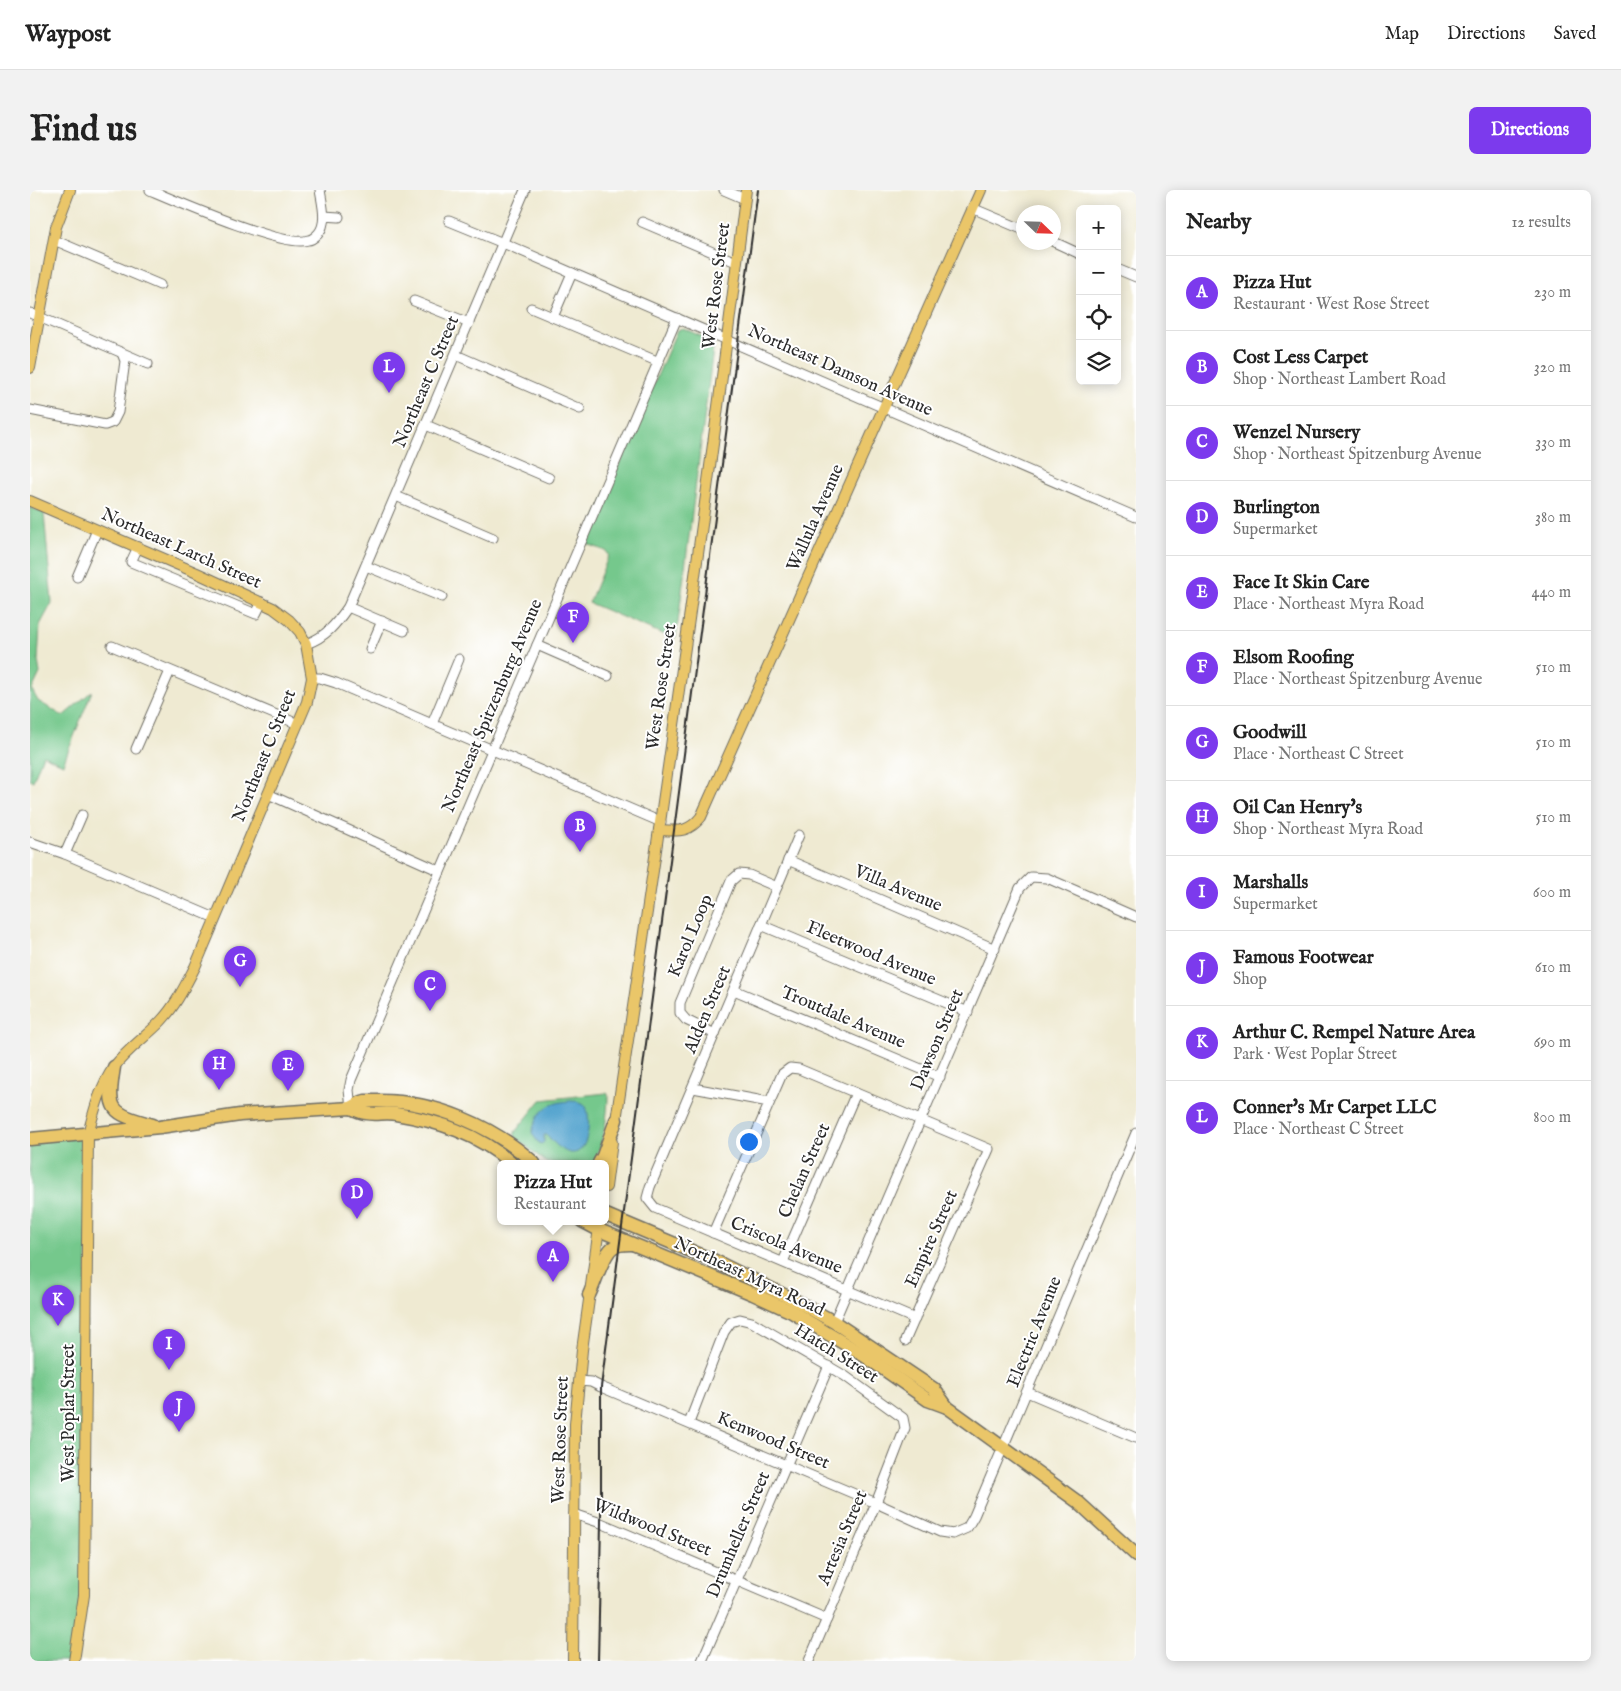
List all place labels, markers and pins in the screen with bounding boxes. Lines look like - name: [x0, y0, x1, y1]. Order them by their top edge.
- pin: L: [373, 352, 405, 393]
- pin: F: [557, 602, 589, 643]
- pin: B: [564, 811, 596, 852]
- pin: G: [224, 946, 256, 987]
- pin: C: [414, 970, 446, 1011]
- pin: H: [203, 1049, 235, 1090]
- pin: E: [272, 1050, 304, 1091]
- pin: D: [341, 1178, 373, 1219]
- pin: A: [537, 1241, 569, 1282]
- pin: K: [42, 1285, 74, 1326]
- pin: I: [153, 1329, 185, 1370]
- pin: J: [163, 1391, 195, 1432]

